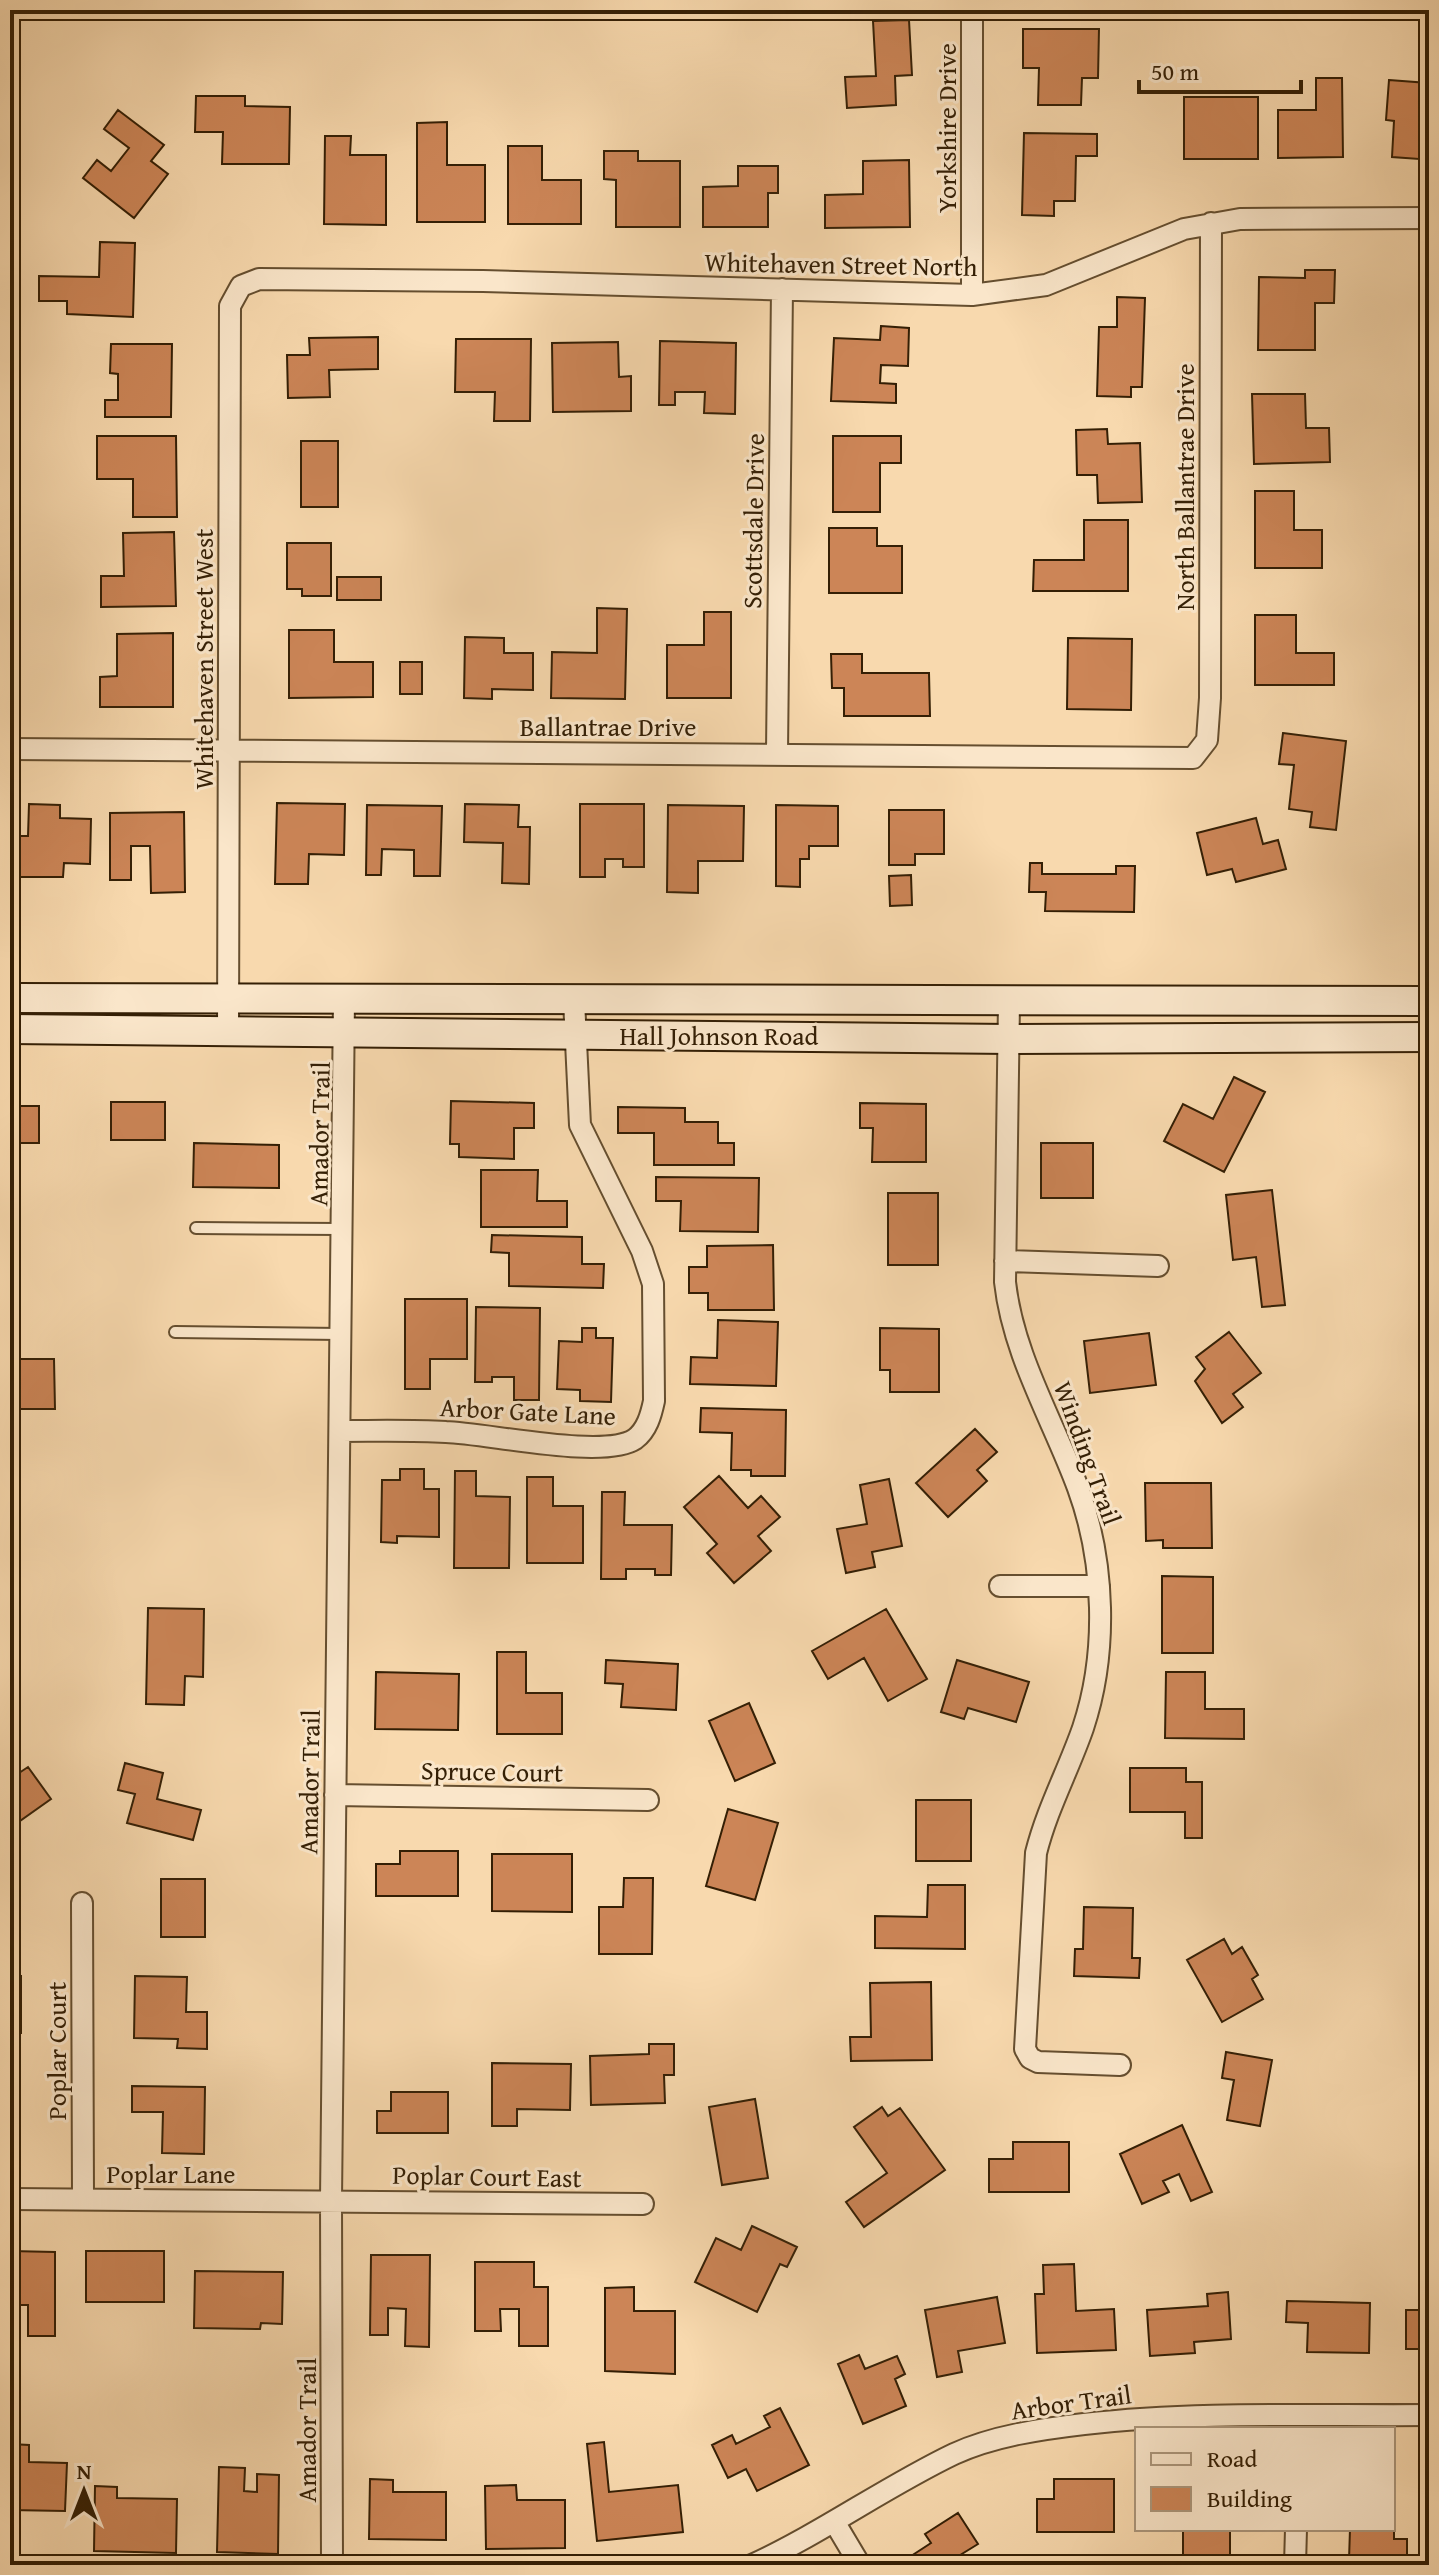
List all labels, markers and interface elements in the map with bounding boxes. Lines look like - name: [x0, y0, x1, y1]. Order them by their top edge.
- street label: Yorkshire Drive: [927, 43, 966, 213]
- scale bar: [1139, 44, 1301, 94]
- text: 50 m: [1151, 54, 1199, 89]
- street label: Whitehaven Street North: [704, 242, 978, 286]
- street label: North Ballantrae Drive: [1165, 363, 1204, 611]
- street label: Scottsdale Drive: [732, 433, 774, 609]
- street label: Whitehaven Street West: [184, 528, 223, 790]
- street label: Ballantrae Drive: [520, 707, 696, 746]
- street label: Hall Johnson Road: [620, 1016, 819, 1055]
- street label: Amador Trail: [298, 1061, 340, 1207]
- street label: Winding Trail: [1044, 1376, 1132, 1530]
- street label: Arbor Gate Lane: [439, 1387, 617, 1435]
- street label: Amador Trail: [288, 1709, 330, 1855]
- street label: Spruce Court: [421, 1750, 563, 1792]
- street label: Poplar Court: [37, 1982, 76, 2120]
- street label: Poplar Lane: [106, 2154, 236, 2193]
- street label: Poplar Court East: [392, 2155, 582, 2197]
- street label: Amador Trail: [287, 2358, 326, 2502]
- street label: Arbor Trail: [1008, 2374, 1134, 2430]
- legend: [1135, 2427, 1395, 2531]
- text: Road: [1207, 2441, 1257, 2476]
- north arrow: [44, 2451, 124, 2531]
- text: N: [77, 2455, 92, 2487]
- text: Building: [1207, 2481, 1292, 2516]

